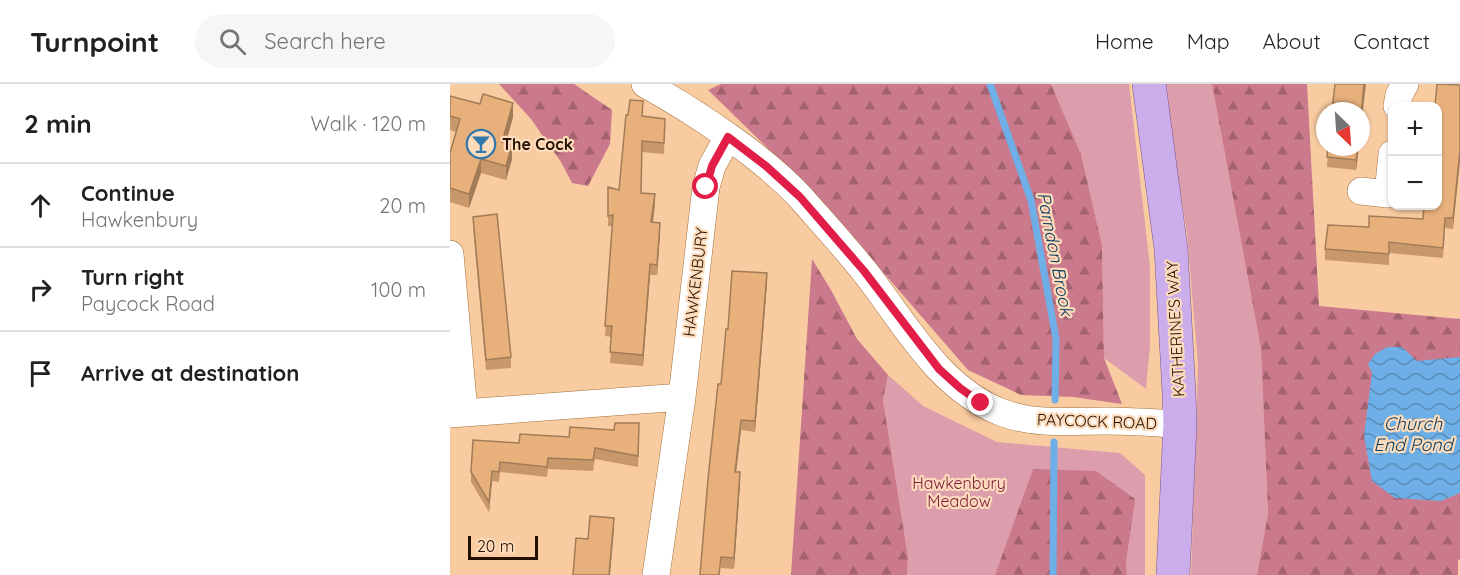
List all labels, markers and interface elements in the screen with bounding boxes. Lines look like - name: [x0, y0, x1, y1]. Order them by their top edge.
- search box: [195, 14, 615, 68]
- text: Turnpoint: [30, 24, 159, 59]
- icon: search: [216, 25, 249, 58]
- text: Search here: [264, 27, 386, 55]
- text: Home: [1095, 28, 1154, 54]
- text: Map: [1187, 28, 1230, 54]
- text: About: [1263, 28, 1321, 54]
- text: Contact: [1354, 28, 1430, 54]
- north arrow: [1316, 102, 1370, 156]
- map controls: [1388, 102, 1442, 210]
- button: +: [1388, 102, 1442, 156]
- text: 2 min: [24, 107, 92, 140]
- text: Walk · 120 m: [311, 111, 426, 136]
- bar icon: The Cock: [465, 128, 497, 160]
- place label: The Cock: [502, 134, 573, 154]
- button: −: [1388, 156, 1442, 210]
- route start: [692, 173, 718, 199]
- text: Continue: [81, 179, 175, 207]
- icon: ahead: [24, 189, 57, 222]
- water label: Parndon Brook: [1032, 190, 1079, 319]
- text: 20 m: [379, 193, 426, 218]
- text: Hawkenbury: [81, 207, 198, 232]
- street label: HAWKENBURY: [678, 226, 712, 338]
- street label: KATHERINE'S WAY: [1161, 260, 1189, 398]
- text: Turn right: [81, 263, 185, 291]
- icon: right: [24, 273, 57, 306]
- text: 100 m: [371, 277, 426, 302]
- text: Paycock Road: [81, 291, 215, 316]
- icon: arrive: [24, 357, 57, 390]
- text: Arrive at destination: [81, 359, 299, 387]
- route end: [967, 389, 993, 415]
- street label: PAYCOCK ROAD: [1037, 409, 1157, 433]
- water label: Church End Pond: [1373, 412, 1455, 456]
- park label: Hawkenbury Meadow: [912, 473, 1006, 511]
- scale bar: [468, 533, 538, 560]
- text: 20 m: [477, 536, 514, 556]

